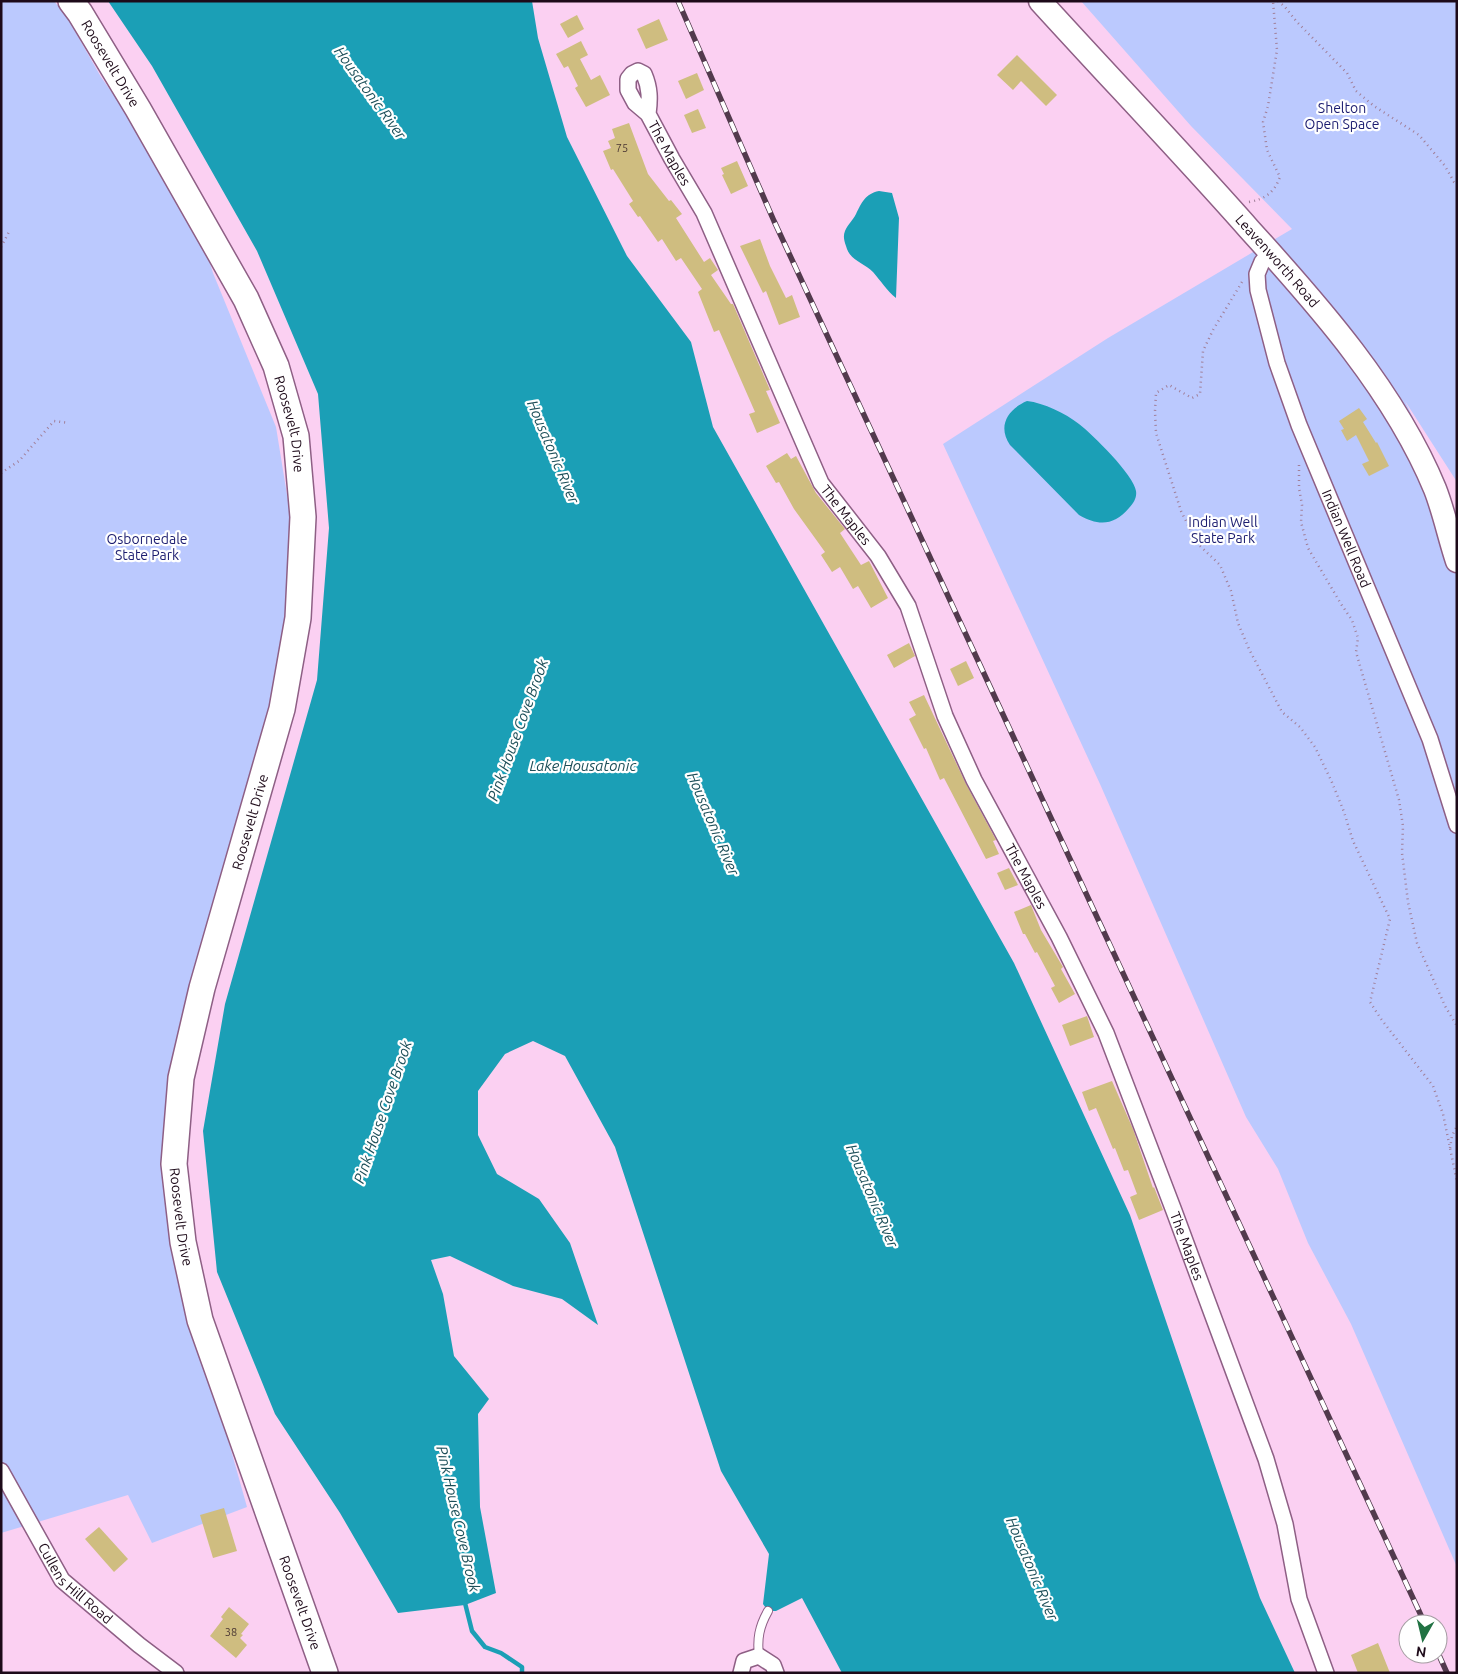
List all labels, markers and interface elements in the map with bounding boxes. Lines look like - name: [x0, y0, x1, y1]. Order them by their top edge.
- street label: Roosevelt Drive: [78, 17, 143, 110]
- water label: Housatonic River: [331, 43, 411, 143]
- park label: Shelton Open Space: [1305, 100, 1379, 132]
- street label: The Maples: [645, 118, 694, 188]
- house number: 75: [616, 142, 628, 154]
- street label: Leavenworth Road: [1232, 211, 1322, 310]
- street label: Roosevelt Drive: [271, 374, 307, 473]
- water label: Housatonic River: [524, 398, 583, 507]
- street label: The Maples: [818, 482, 874, 548]
- street label: Indian Well Road: [1319, 487, 1374, 590]
- park label: Indian Well State Park: [1188, 514, 1258, 546]
- park label: Osbornedale State Park: [106, 531, 188, 563]
- water label: Pink House Cove Brook: [484, 656, 551, 803]
- water label: Lake Housatonic: [529, 757, 637, 774]
- water label: Housatonic River: [684, 770, 743, 879]
- street label: Roosevelt Drive: [229, 772, 271, 872]
- street label: The Maples: [1002, 841, 1050, 912]
- water label: Pink House Cove Brook: [350, 1038, 415, 1185]
- water label: Housatonic River: [843, 1142, 902, 1251]
- street label: Roosevelt Drive: [166, 1167, 196, 1267]
- street label: The Maples: [1167, 1210, 1207, 1283]
- water label: Pink House Cove Brook: [433, 1444, 484, 1594]
- water label: Housatonic River: [1003, 1515, 1062, 1624]
- street label: Cullens Hill Road: [35, 1540, 116, 1627]
- street label: Roosevelt Drive: [276, 1553, 324, 1652]
- north arrow: [1398, 1614, 1448, 1664]
- house number: 38: [225, 1626, 237, 1638]
- text: N: [1415, 1643, 1427, 1661]

